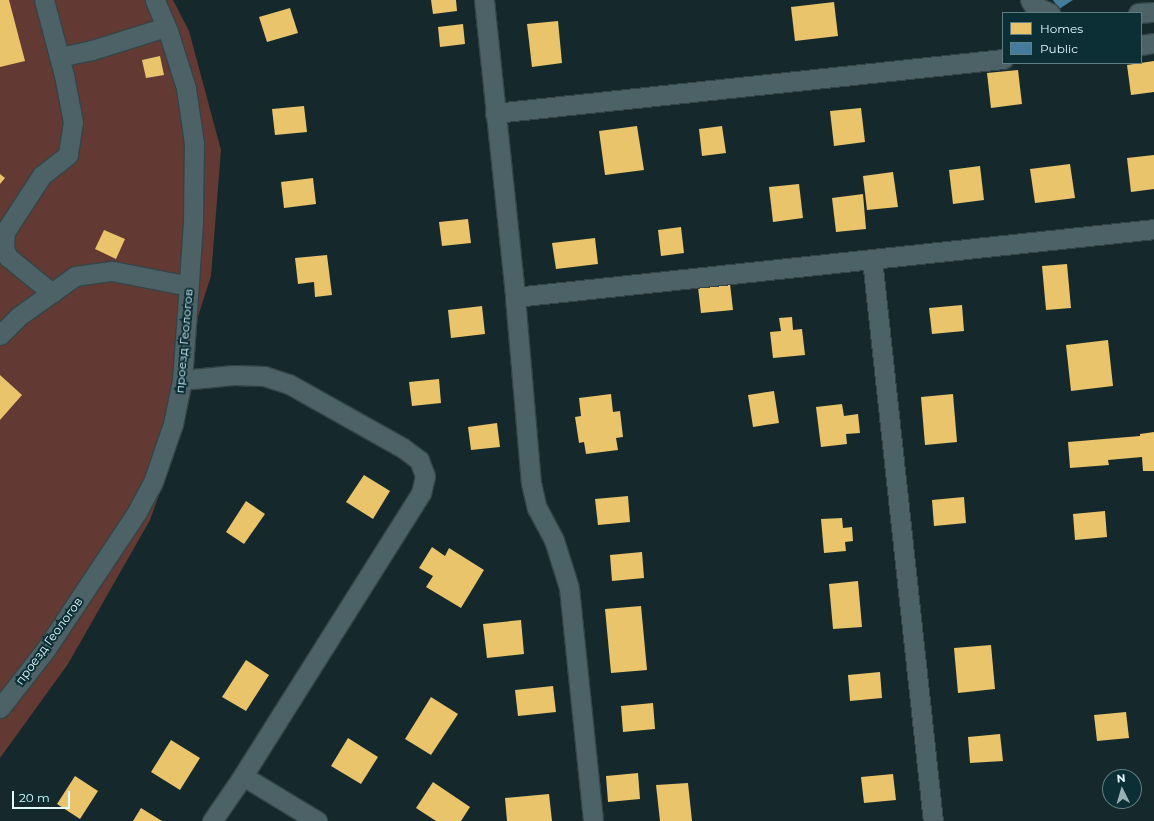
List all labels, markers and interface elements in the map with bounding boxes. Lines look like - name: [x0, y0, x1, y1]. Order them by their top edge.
- legend: [1002, 12, 1142, 64]
- text: Homes: [1040, 21, 1083, 36]
- text: Public: [1040, 41, 1078, 56]
- street label: проезд Геологов: [172, 288, 196, 394]
- street label: проезд Геологов: [12, 594, 86, 688]
- north arrow: [1102, 769, 1142, 809]
- text: N: [1116, 771, 1126, 785]
- scale bar: [14, 783, 72, 809]
- text: 20 m: [19, 790, 50, 805]

